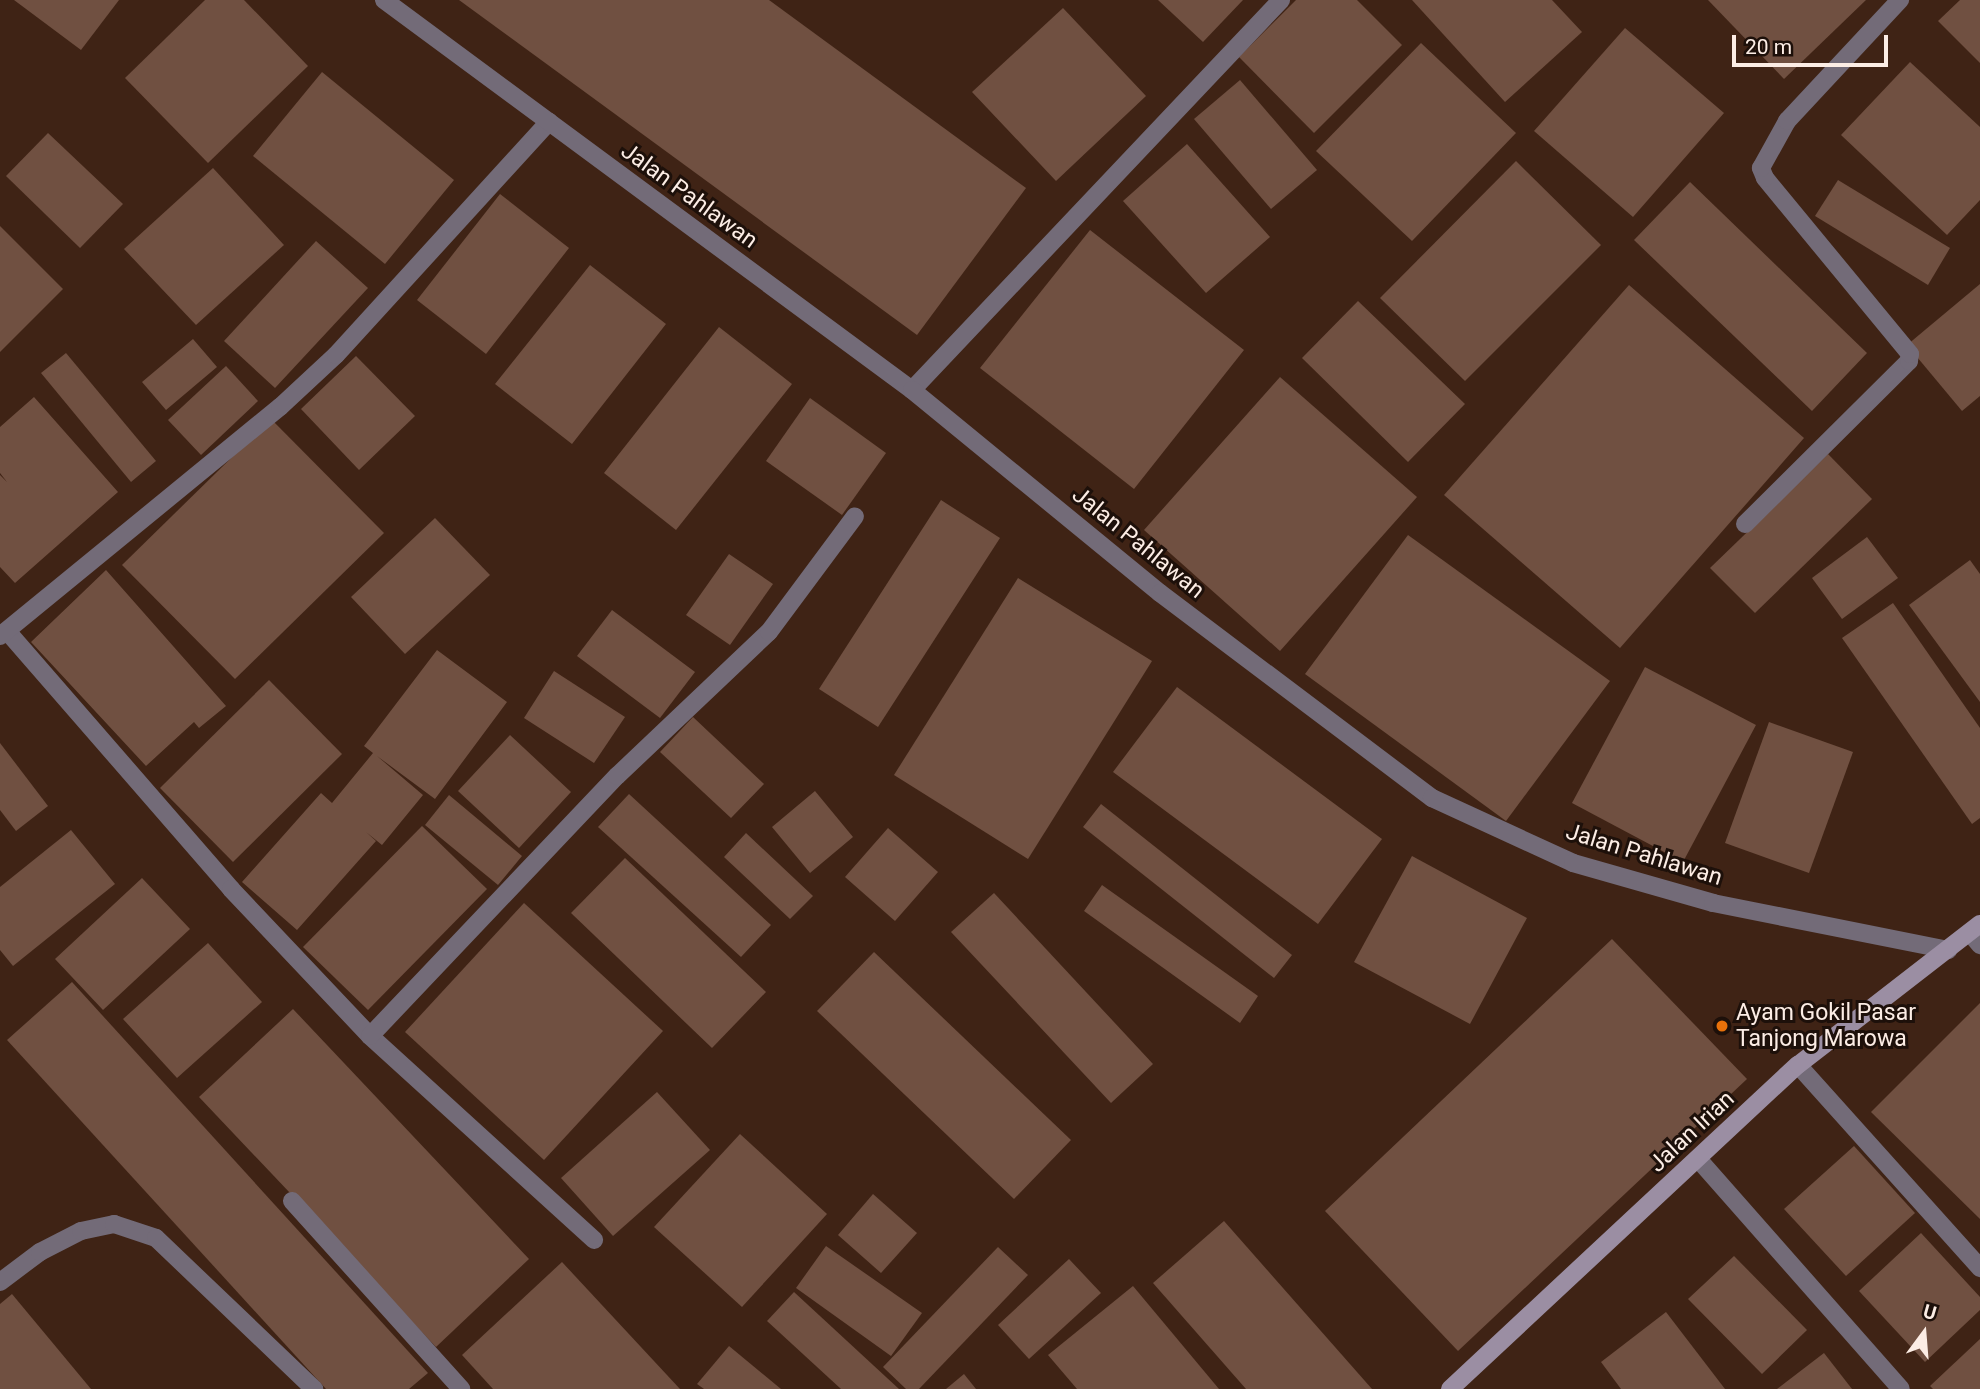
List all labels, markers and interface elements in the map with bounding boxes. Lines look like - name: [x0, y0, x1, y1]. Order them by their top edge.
- scale bar: [1735, 21, 1891, 65]
- text: 20 m: [1745, 35, 1792, 59]
- street label: Jalan Pahlawan: [615, 137, 763, 255]
- street label: Jalan Pahlawan: [1066, 481, 1210, 605]
- street label: Jalan Pahlawan: [1563, 818, 1725, 892]
- place label: Ayam Gokil Pasar Tanjong Marowa: [1736, 999, 1916, 1053]
- marker: Ayam Gokil Pasar Tanjong Marowa: [1714, 1018, 1730, 1034]
- street label: Jalan Irian: [1644, 1086, 1740, 1178]
- north arrow: [1889, 1298, 1959, 1368]
- text: U: [1921, 1300, 1939, 1325]

